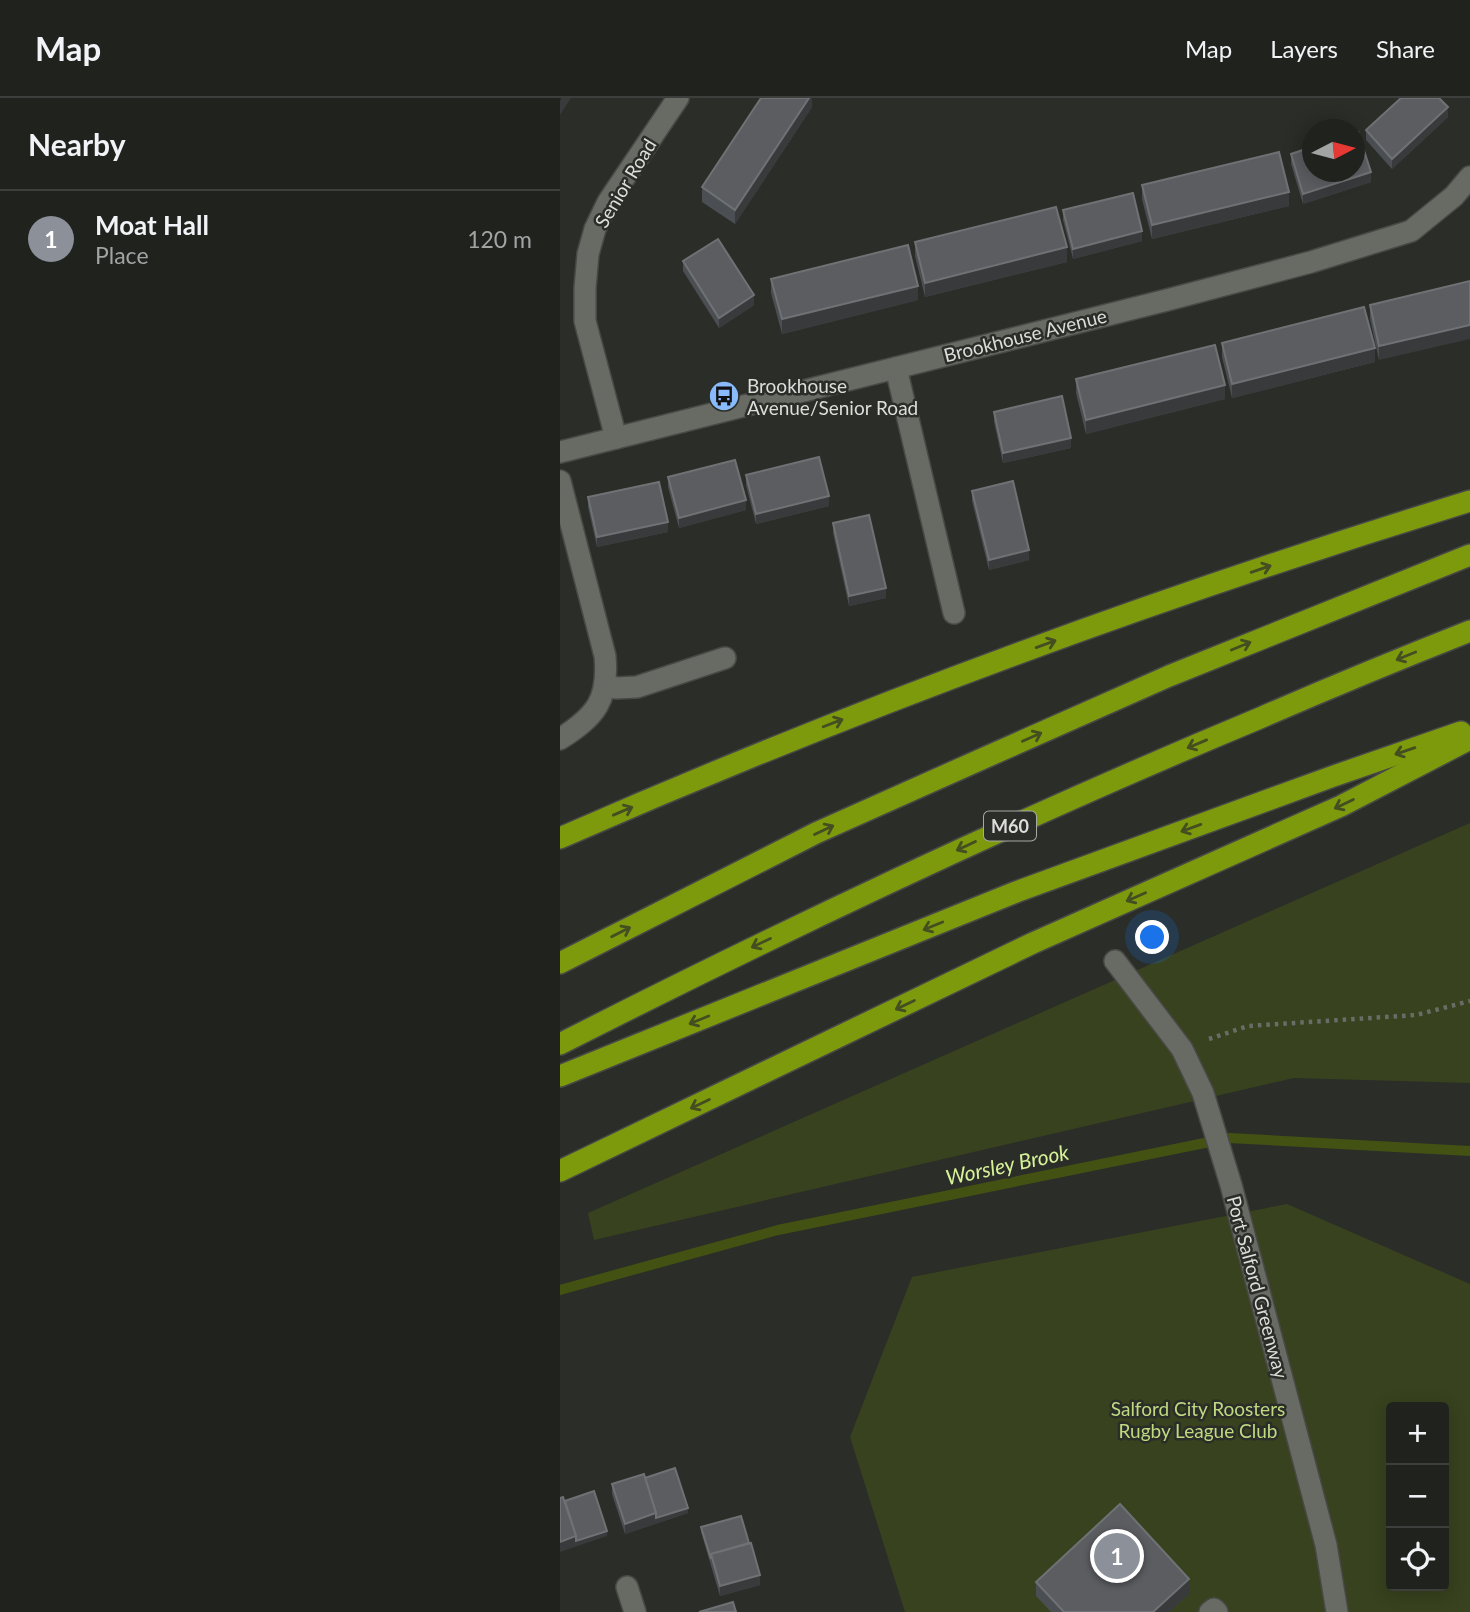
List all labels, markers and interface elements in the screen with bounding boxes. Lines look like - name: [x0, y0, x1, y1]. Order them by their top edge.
- text: Map: [35, 28, 101, 68]
- text: Map: [1185, 34, 1232, 63]
- text: Layers: [1270, 34, 1338, 63]
- text: Share: [1376, 34, 1435, 63]
- north arrow: [1302, 119, 1365, 182]
- text: Nearby: [28, 126, 126, 162]
- street label: Senior Road: [589, 134, 661, 232]
- text: Moat Hall: [95, 209, 209, 241]
- text: 1: [44, 225, 58, 253]
- text: 120 m: [467, 225, 532, 253]
- text: Place: [95, 241, 149, 269]
- street label: Brookhouse Avenue: [941, 304, 1109, 366]
- place label: Brookhouse Avenue/Senior Road: [747, 374, 918, 419]
- bus stop icon: Brookhouse Avenue/Senior Road: [707, 379, 741, 413]
- one-way arrow: [1249, 562, 1271, 574]
- one-way arrow: [1034, 636, 1056, 649]
- one-way arrow: [1229, 639, 1251, 652]
- one-way arrow: [1396, 650, 1418, 663]
- one-way arrow: [821, 716, 843, 729]
- one-way arrow: [1021, 730, 1042, 743]
- one-way arrow: [1186, 738, 1208, 751]
- one-way arrow: [1395, 746, 1417, 758]
- one-way arrow: [1334, 797, 1355, 811]
- one-way arrow: [611, 804, 633, 817]
- road number: M60: [984, 812, 1036, 840]
- one-way arrow: [813, 823, 834, 836]
- one-way arrow: [1181, 823, 1203, 835]
- one-way arrow: [956, 840, 977, 854]
- one-way arrow: [1126, 891, 1148, 904]
- one-way arrow: [922, 920, 944, 933]
- your location: [1135, 920, 1169, 954]
- one-way arrow: [610, 924, 631, 938]
- one-way arrow: [750, 938, 771, 951]
- one-way arrow: [895, 999, 916, 1012]
- one-way arrow: [689, 1015, 711, 1028]
- one-way arrow: [690, 1097, 711, 1111]
- water label: Worsley Brook: [943, 1139, 1072, 1189]
- street label: Port Salford Greenway: [1223, 1193, 1294, 1381]
- park label: Salford City Roosters Rugby League Club: [1111, 1397, 1285, 1442]
- map controls: [1386, 1402, 1449, 1591]
- button: +: [1386, 1402, 1449, 1465]
- button: −: [1386, 1465, 1449, 1528]
- button: locate: [1386, 1528, 1449, 1591]
- pin: 1: [1094, 1530, 1140, 1582]

